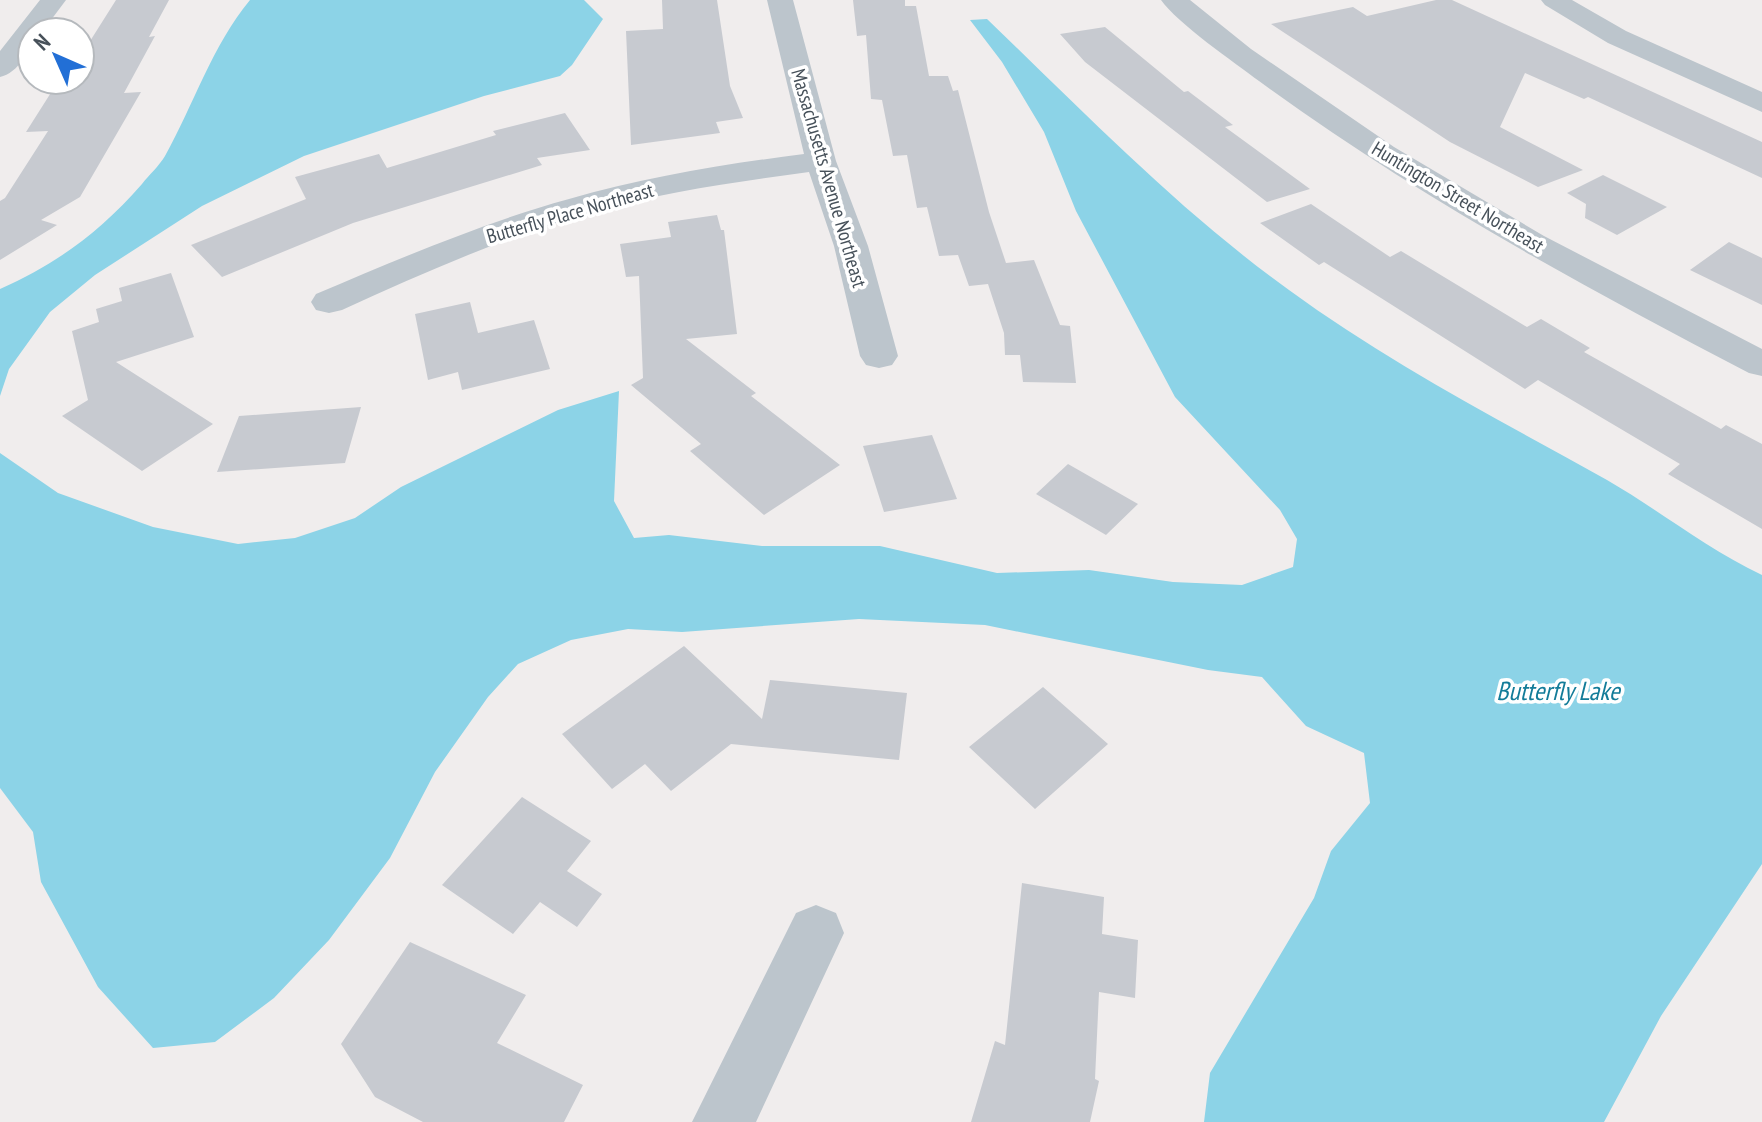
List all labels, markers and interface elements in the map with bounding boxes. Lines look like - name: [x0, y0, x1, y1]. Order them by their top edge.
- north arrow: [16, 16, 96, 96]
- text: N: [28, 28, 56, 56]
- street label: Massachusetts Avenue Northeast: [785, 66, 873, 291]
- street label: Huntington Street Northeast: [1367, 135, 1549, 259]
- street label: Butterfly Place Northeast: [484, 177, 657, 249]
- water label: Butterfly Lake: [1496, 674, 1622, 707]

